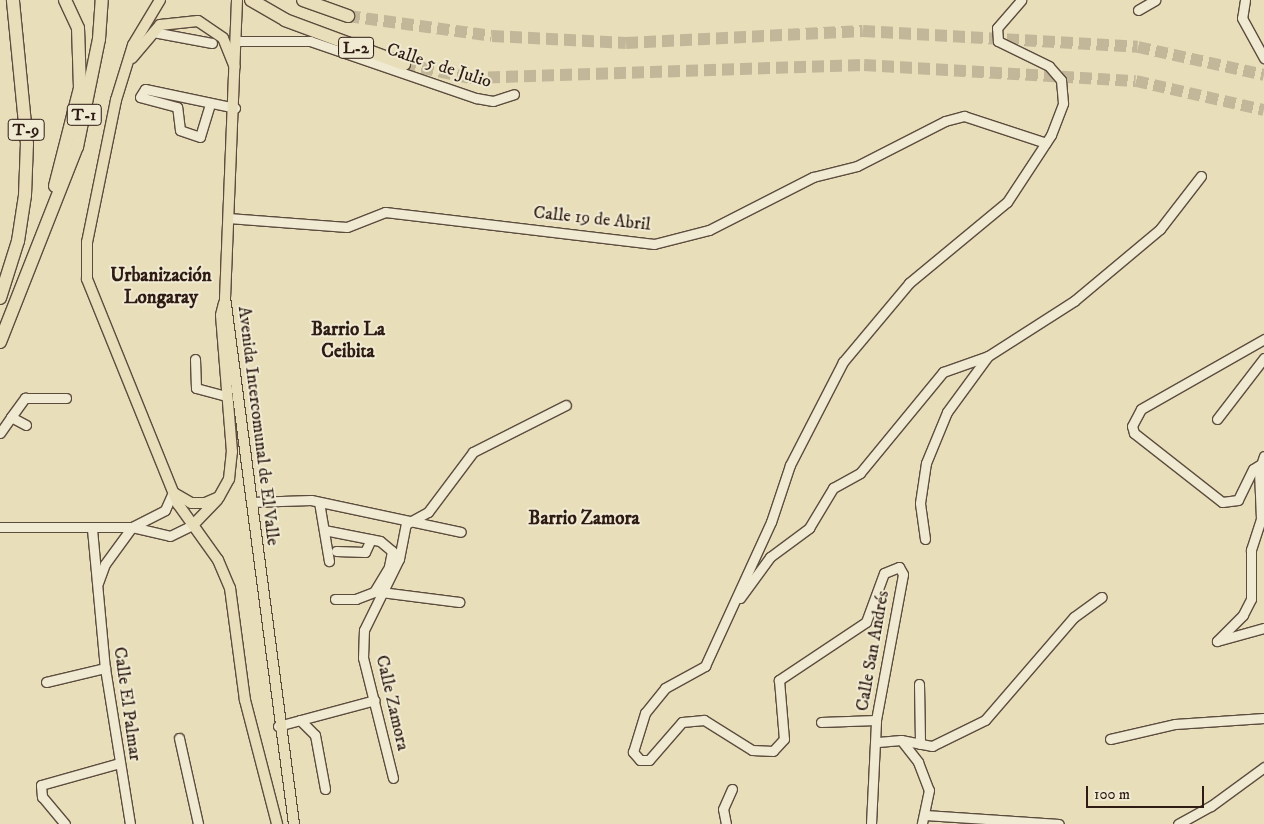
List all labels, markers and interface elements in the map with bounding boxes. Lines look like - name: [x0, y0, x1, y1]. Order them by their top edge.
- road number: L-2: [337, 34, 375, 62]
- street label: Calle 5 de Julio: [384, 39, 494, 93]
- road number: T-1: [66, 102, 102, 128]
- road number: T-9: [7, 116, 45, 144]
- street label: Calle 19 de Abril: [532, 202, 652, 236]
- district label: Urbanización Longaray: [110, 265, 212, 309]
- street label: Avenida Intercomunal de El Valle: [233, 305, 283, 547]
- district label: Barrio La Ceibita: [311, 319, 385, 363]
- district label: Barrio Zamora: [528, 508, 640, 530]
- street label: Calle San Andrés: [852, 589, 894, 713]
- street label: Calle El Palmar: [108, 646, 146, 762]
- street label: Calle Zamora: [371, 653, 413, 753]
- scale bar: [1089, 776, 1206, 808]
- text: 100 m: [1094, 785, 1130, 804]

